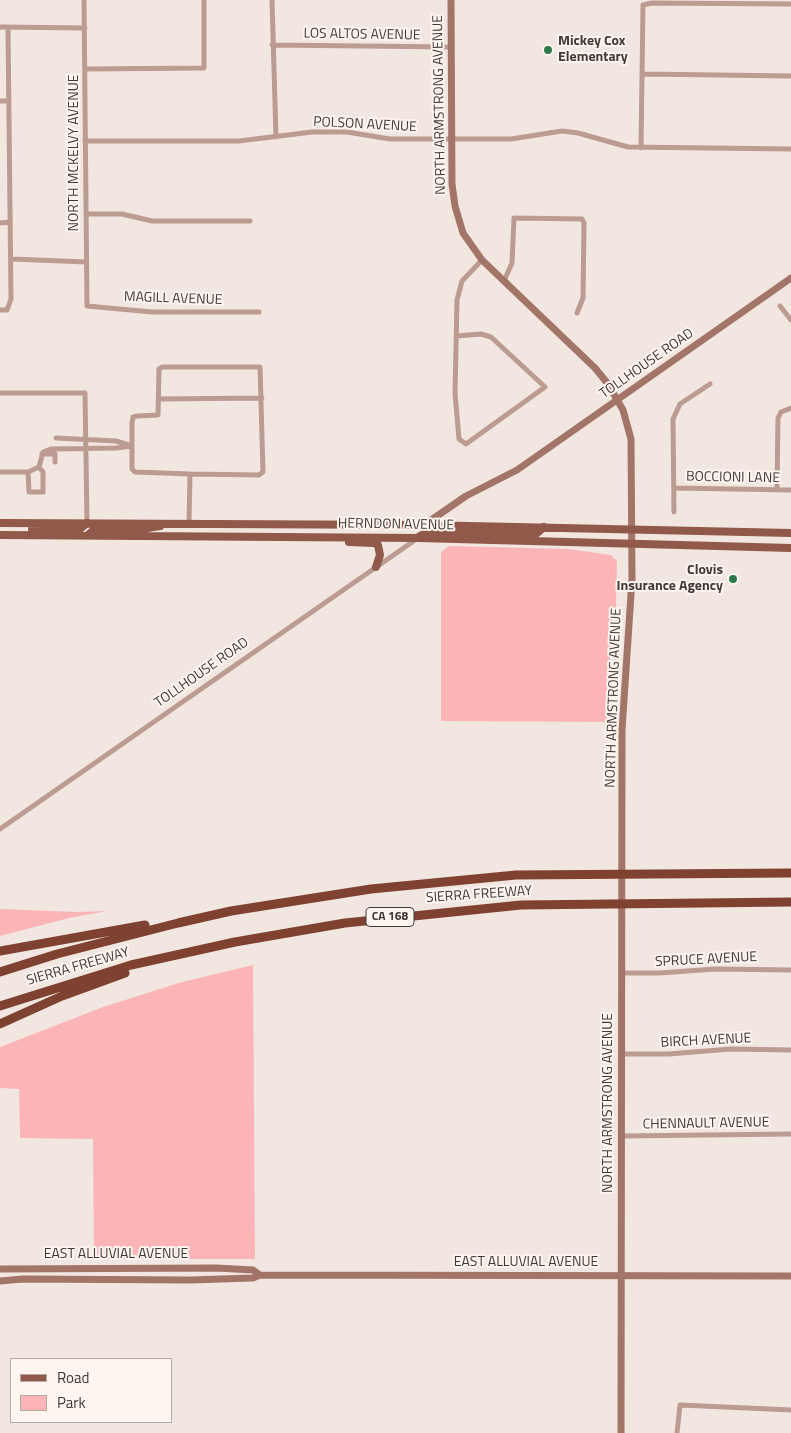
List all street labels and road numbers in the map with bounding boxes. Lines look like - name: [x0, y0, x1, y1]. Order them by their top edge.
- street label: NORTH ARMSTRONG AVENUE: [430, 15, 450, 195]
- street label: LOS ALTOS AVENUE: [303, 26, 421, 44]
- street label: NORTH MCKELVY AVENUE: [67, 75, 83, 231]
- street label: POLSON AVENUE: [313, 114, 417, 136]
- street label: MAGILL AVENUE: [123, 289, 223, 309]
- street label: TOLLHOUSE ROAD: [597, 325, 697, 403]
- street label: BOCCIONI LANE: [686, 469, 780, 487]
- street label: HERNDON AVENUE: [338, 516, 454, 534]
- street label: NORTH ARMSTRONG AVENUE: [602, 608, 626, 788]
- street label: TOLLHOUSE ROAD: [152, 634, 252, 712]
- street label: SIERRA FREEWAY: [425, 883, 533, 907]
- road number: CA 168: [366, 908, 414, 926]
- street label: SIERRA FREEWAY: [25, 944, 131, 990]
- street label: SPRUCE AVENUE: [655, 949, 757, 971]
- street label: NORTH ARMSTRONG AVENUE: [601, 1013, 617, 1193]
- street label: BIRCH AVENUE: [660, 1030, 752, 1052]
- street label: CHENNAULT AVENUE: [642, 1114, 770, 1134]
- street label: EAST ALLUVIAL AVENUE: [44, 1247, 188, 1263]
- street label: EAST ALLUVIAL AVENUE: [454, 1255, 598, 1271]

